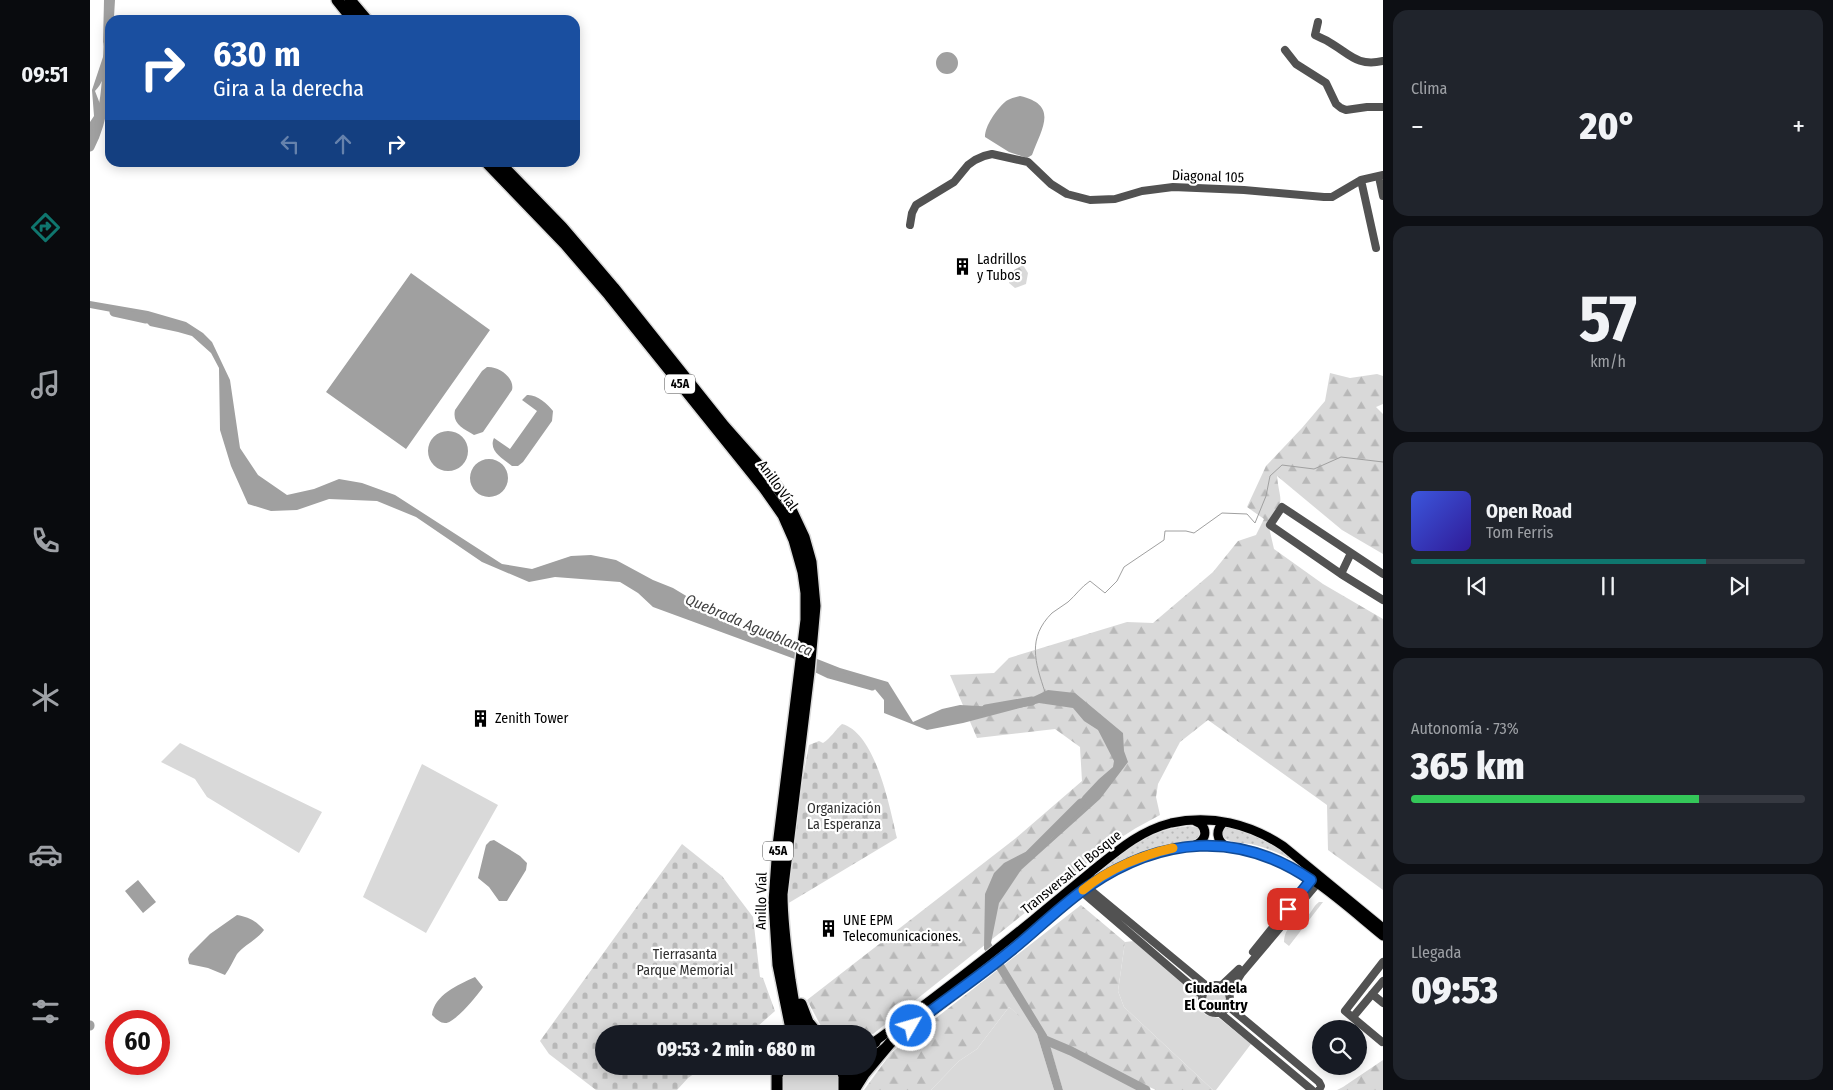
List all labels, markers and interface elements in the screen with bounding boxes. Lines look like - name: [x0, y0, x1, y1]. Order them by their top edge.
- text: 630 m: [213, 33, 301, 75]
- icon: right: [130, 35, 195, 100]
- text: 09:51: [21, 61, 69, 88]
- text: Gira a la derecha: [213, 75, 364, 102]
- text: Clima: [1411, 79, 1447, 98]
- text: 20°: [1580, 103, 1636, 149]
- text: −: [1411, 110, 1424, 143]
- text: +: [1792, 110, 1805, 143]
- icon: left: [276, 130, 304, 158]
- icon: ahead: [329, 130, 357, 158]
- icon: right: [382, 130, 410, 158]
- street label: Diagonal 105: [1172, 167, 1244, 186]
- icon: directions: [28, 210, 63, 245]
- place label: Ladrillos y Tubos: [977, 251, 1027, 284]
- building icon: Ladrillos y Tubos: [953, 257, 973, 277]
- text: 57: [1579, 280, 1637, 358]
- text: km/h: [1590, 352, 1626, 371]
- icon: music: [28, 367, 63, 402]
- road number: 45A: [665, 374, 695, 394]
- street label: Anillo Víal: [754, 457, 802, 514]
- text: Open Road: [1486, 500, 1572, 523]
- icon: phone: [28, 523, 63, 558]
- text: Tom Ferris: [1486, 523, 1553, 542]
- icon: previous: [1463, 572, 1491, 600]
- icon: pause: [1594, 572, 1622, 600]
- icon: next: [1725, 572, 1753, 600]
- water label: Quebrada Aguablanca: [683, 590, 815, 660]
- icon: climate: [28, 680, 63, 715]
- building icon: Zenith Tower: [471, 708, 491, 728]
- place label: Zenith Tower: [495, 710, 569, 727]
- text: Autonomía · 73%: [1411, 719, 1519, 738]
- text: 365 km: [1411, 743, 1525, 789]
- park label: Organización La Esperanza: [807, 800, 881, 833]
- street label: Transversal El Bosque: [1018, 827, 1125, 918]
- icon: car: [28, 837, 63, 872]
- road number: 45A: [763, 841, 793, 860]
- street label: Anillo Víal: [752, 872, 771, 930]
- pin: [1267, 888, 1309, 930]
- icon: arrive: [1274, 895, 1302, 923]
- place label: UNE EPM Telecomunicaciones.: [843, 912, 961, 945]
- building icon: UNE EPM Telecomunicaciones.: [819, 918, 839, 938]
- text: Llegada: [1411, 943, 1461, 962]
- park label: Tierrasanta Parque Memorial: [637, 946, 734, 979]
- text: 09:53: [1411, 967, 1498, 1013]
- district label: Ciudadela El Country: [1184, 979, 1249, 1014]
- icon: filters: [28, 994, 63, 1029]
- position arrow: [884, 999, 936, 1051]
- speed limit sign: 60: [105, 1010, 170, 1075]
- map controls: [1312, 1020, 1367, 1075]
- button: search: [1312, 1020, 1367, 1075]
- text: 09:53 · 2 min · 680 m: [657, 1038, 815, 1061]

